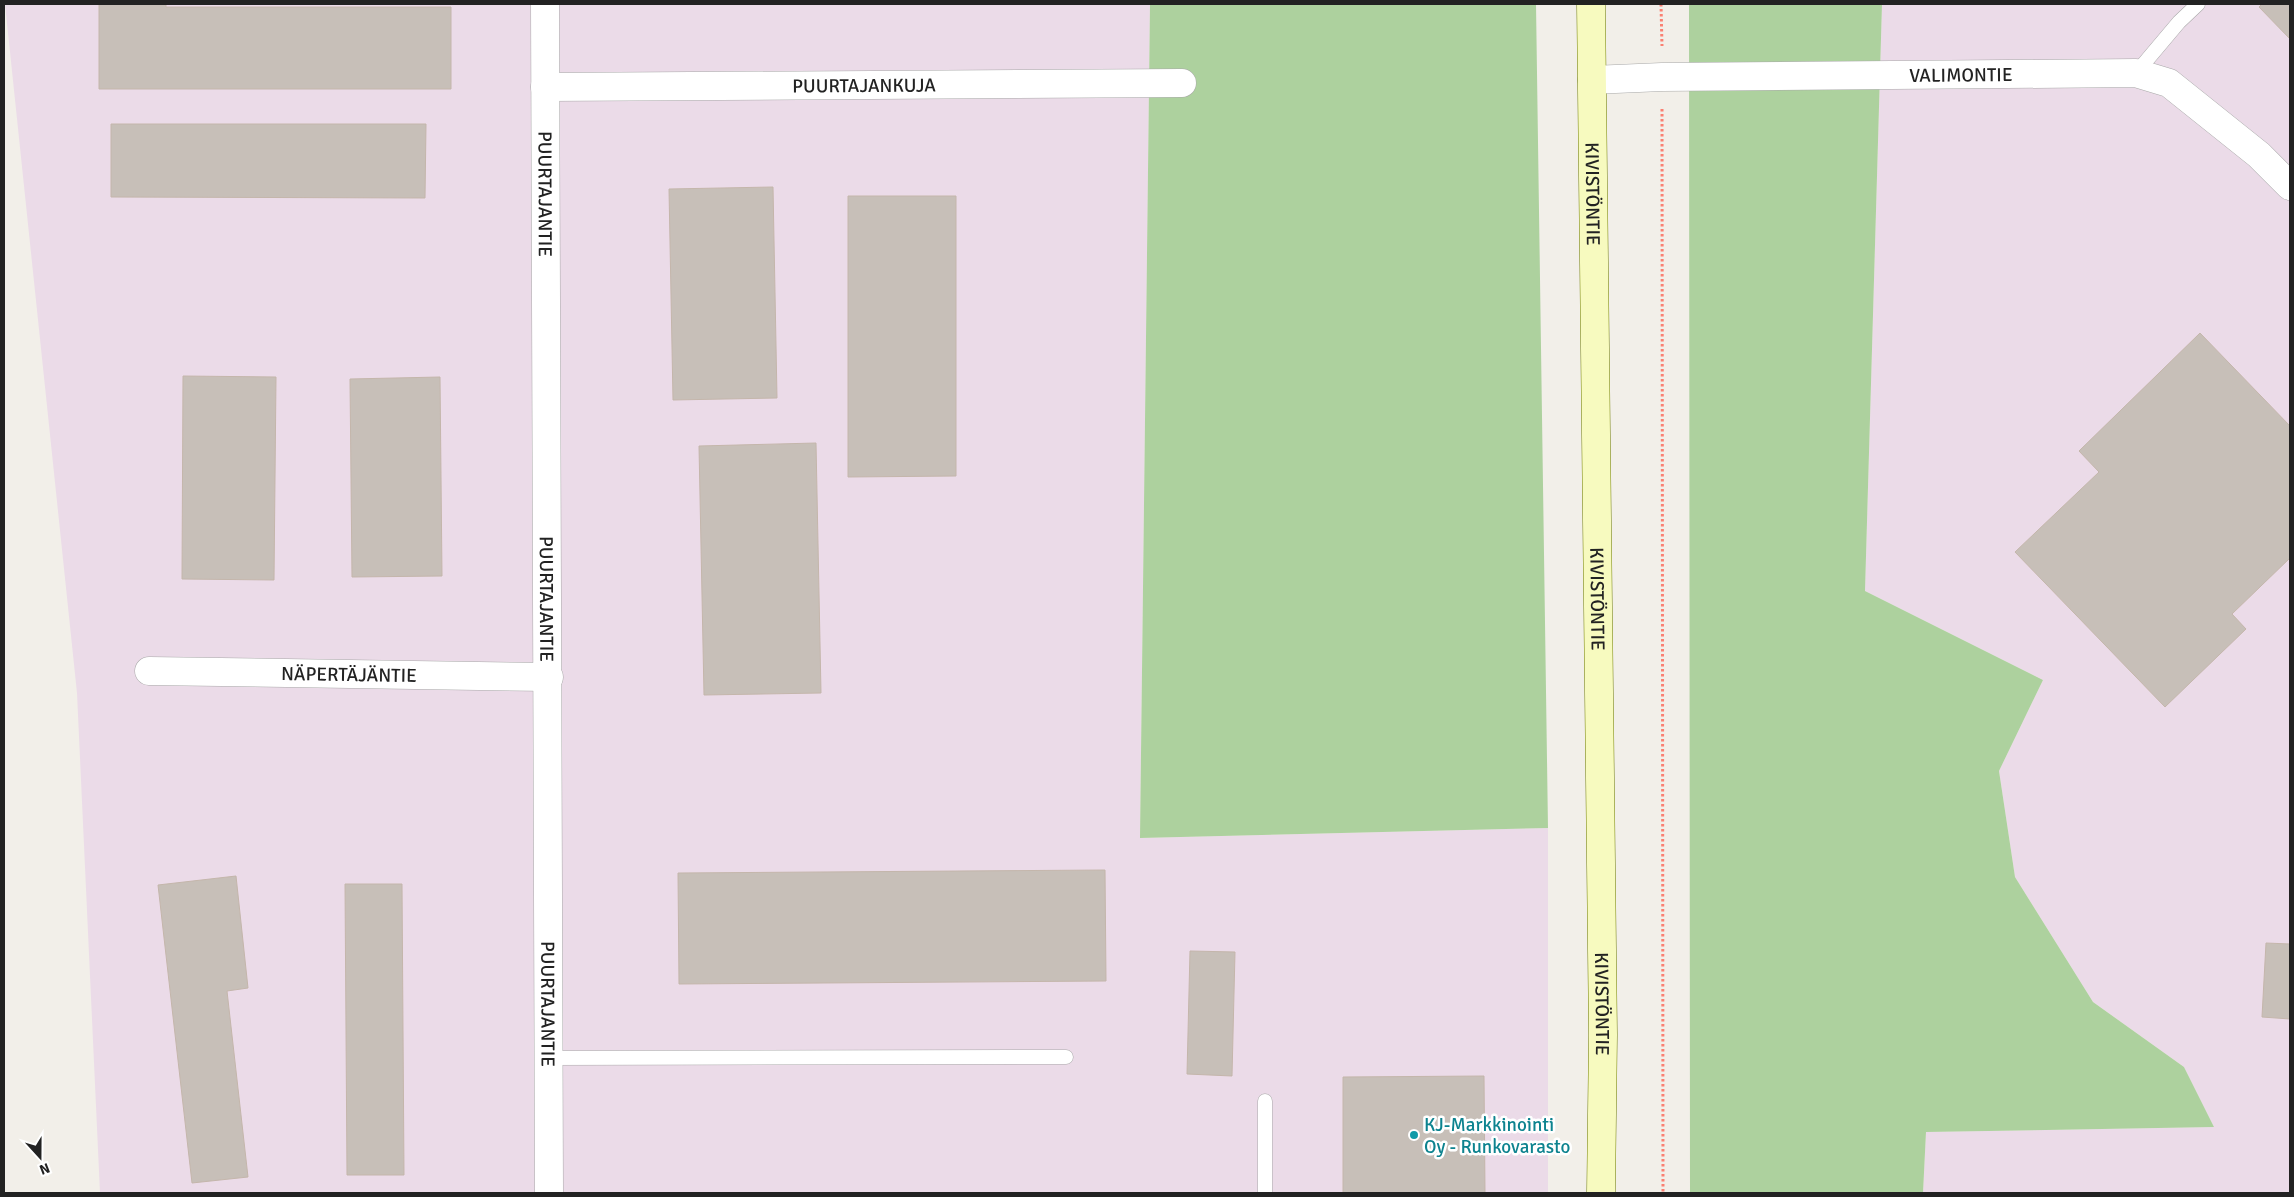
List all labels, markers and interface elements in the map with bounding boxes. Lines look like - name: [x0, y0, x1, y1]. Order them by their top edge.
- street label: VALIMONTIE: [1909, 63, 2013, 88]
- street label: PUURTAJANKUJA: [792, 74, 936, 98]
- street label: PUURTAJANTIE: [532, 131, 557, 257]
- street label: KIVISTÖNTIE: [1580, 142, 1605, 246]
- street label: PUURTAJANTIE: [534, 536, 558, 662]
- street label: KIVISTÖNTIE: [1584, 547, 1610, 651]
- street label: NÄPERTÄJÄNTIE: [281, 662, 417, 688]
- street label: PUURTAJANTIE: [535, 941, 560, 1067]
- street label: KIVISTÖNTIE: [1589, 952, 1614, 1056]
- place label: KJ-Markkinointi Oy - Runkovarasto: [1424, 1113, 1571, 1159]
- marker: KJ-Markkinointi Oy - Runkovarasto: [1408, 1129, 1420, 1141]
- north arrow: [15, 1132, 65, 1182]
- text: N: [37, 1159, 52, 1178]

